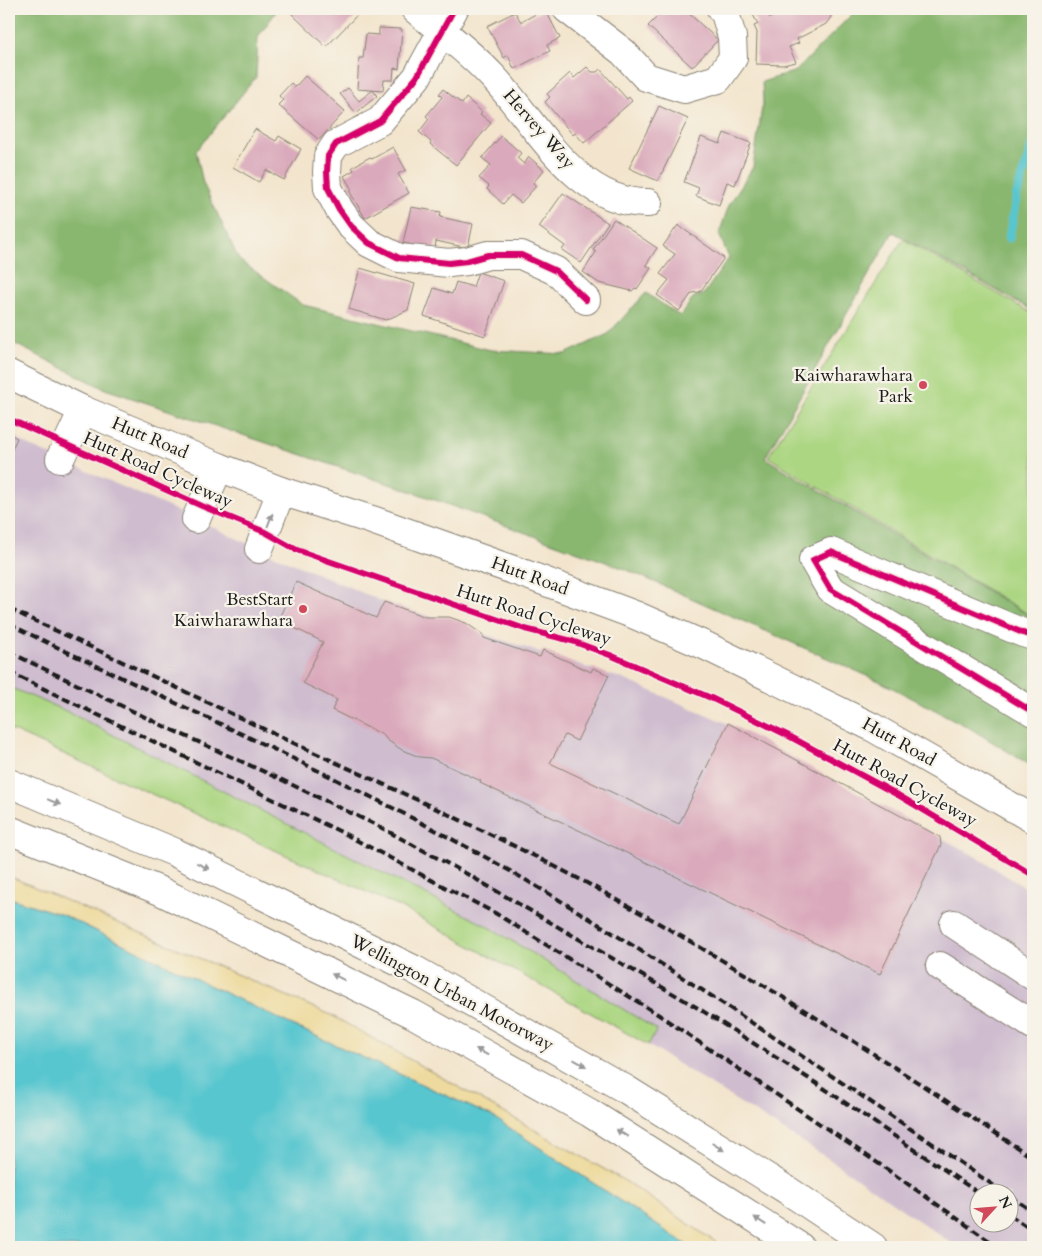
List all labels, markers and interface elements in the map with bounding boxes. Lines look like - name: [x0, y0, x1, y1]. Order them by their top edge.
- street label: Hervey Way: [497, 84, 581, 175]
- place label: Kaiwharawhara Park: [794, 363, 913, 409]
- marker: Kaiwharawhara Park: [917, 379, 929, 391]
- street label: Hutt Road: [108, 411, 192, 465]
- street label: Hutt Road Cycleway: [79, 426, 237, 514]
- one-way arrow: [266, 512, 274, 527]
- street label: Hutt Road: [488, 550, 573, 602]
- street label: Hutt Road Cycleway: [453, 578, 615, 652]
- place label: BestStart Kaiwharawhara: [174, 587, 293, 633]
- marker: BestStart Kaiwharawhara: [297, 603, 309, 615]
- street label: Hutt Road: [858, 712, 941, 773]
- street label: Hutt Road Cycleway: [828, 733, 982, 833]
- one-way arrow: [47, 798, 61, 806]
- one-way arrow: [196, 862, 210, 870]
- street label: Wellington Urban Motorway: [345, 928, 559, 1058]
- one-way arrow: [331, 973, 345, 981]
- one-way arrow: [474, 1048, 489, 1056]
- one-way arrow: [573, 1058, 586, 1067]
- one-way arrow: [616, 1129, 629, 1138]
- one-way arrow: [712, 1142, 725, 1152]
- north arrow: [970, 1184, 1020, 1234]
- text: N: [994, 1193, 1016, 1212]
- one-way arrow: [753, 1216, 766, 1225]

